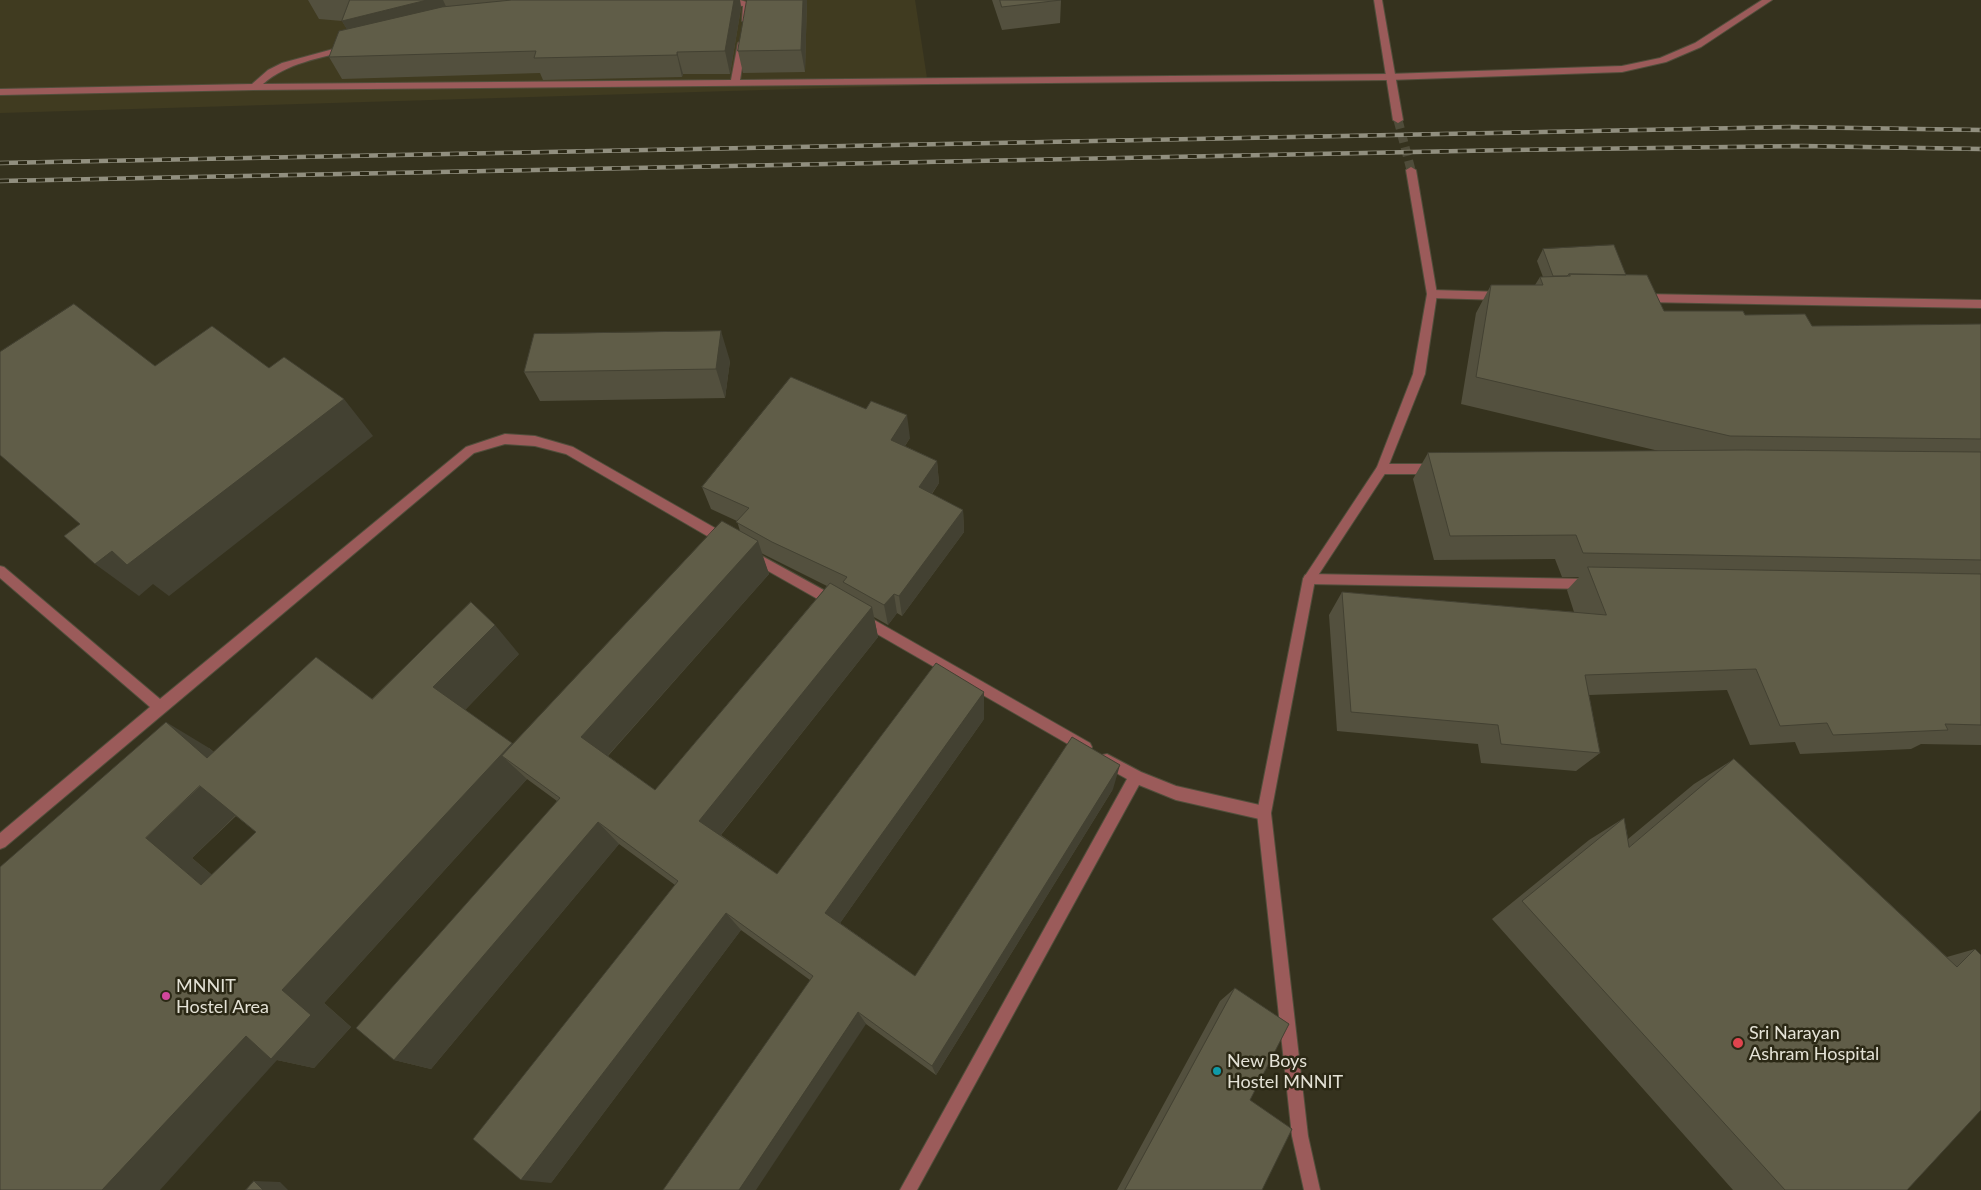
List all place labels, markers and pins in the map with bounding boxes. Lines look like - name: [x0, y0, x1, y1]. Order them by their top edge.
- place label: MNNIT Hostel Area: [176, 975, 269, 1018]
- marker: MNNIT Hostel Area: [160, 990, 172, 1002]
- place label: Sri Narayan Ashram Hospital: [1749, 1022, 1879, 1064]
- marker: Sri Narayan Ashram Hospital: [1731, 1036, 1745, 1050]
- place label: New Boys Hostel MNNIT: [1227, 1050, 1343, 1092]
- marker: New Boys Hostel MNNIT: [1211, 1065, 1223, 1077]

